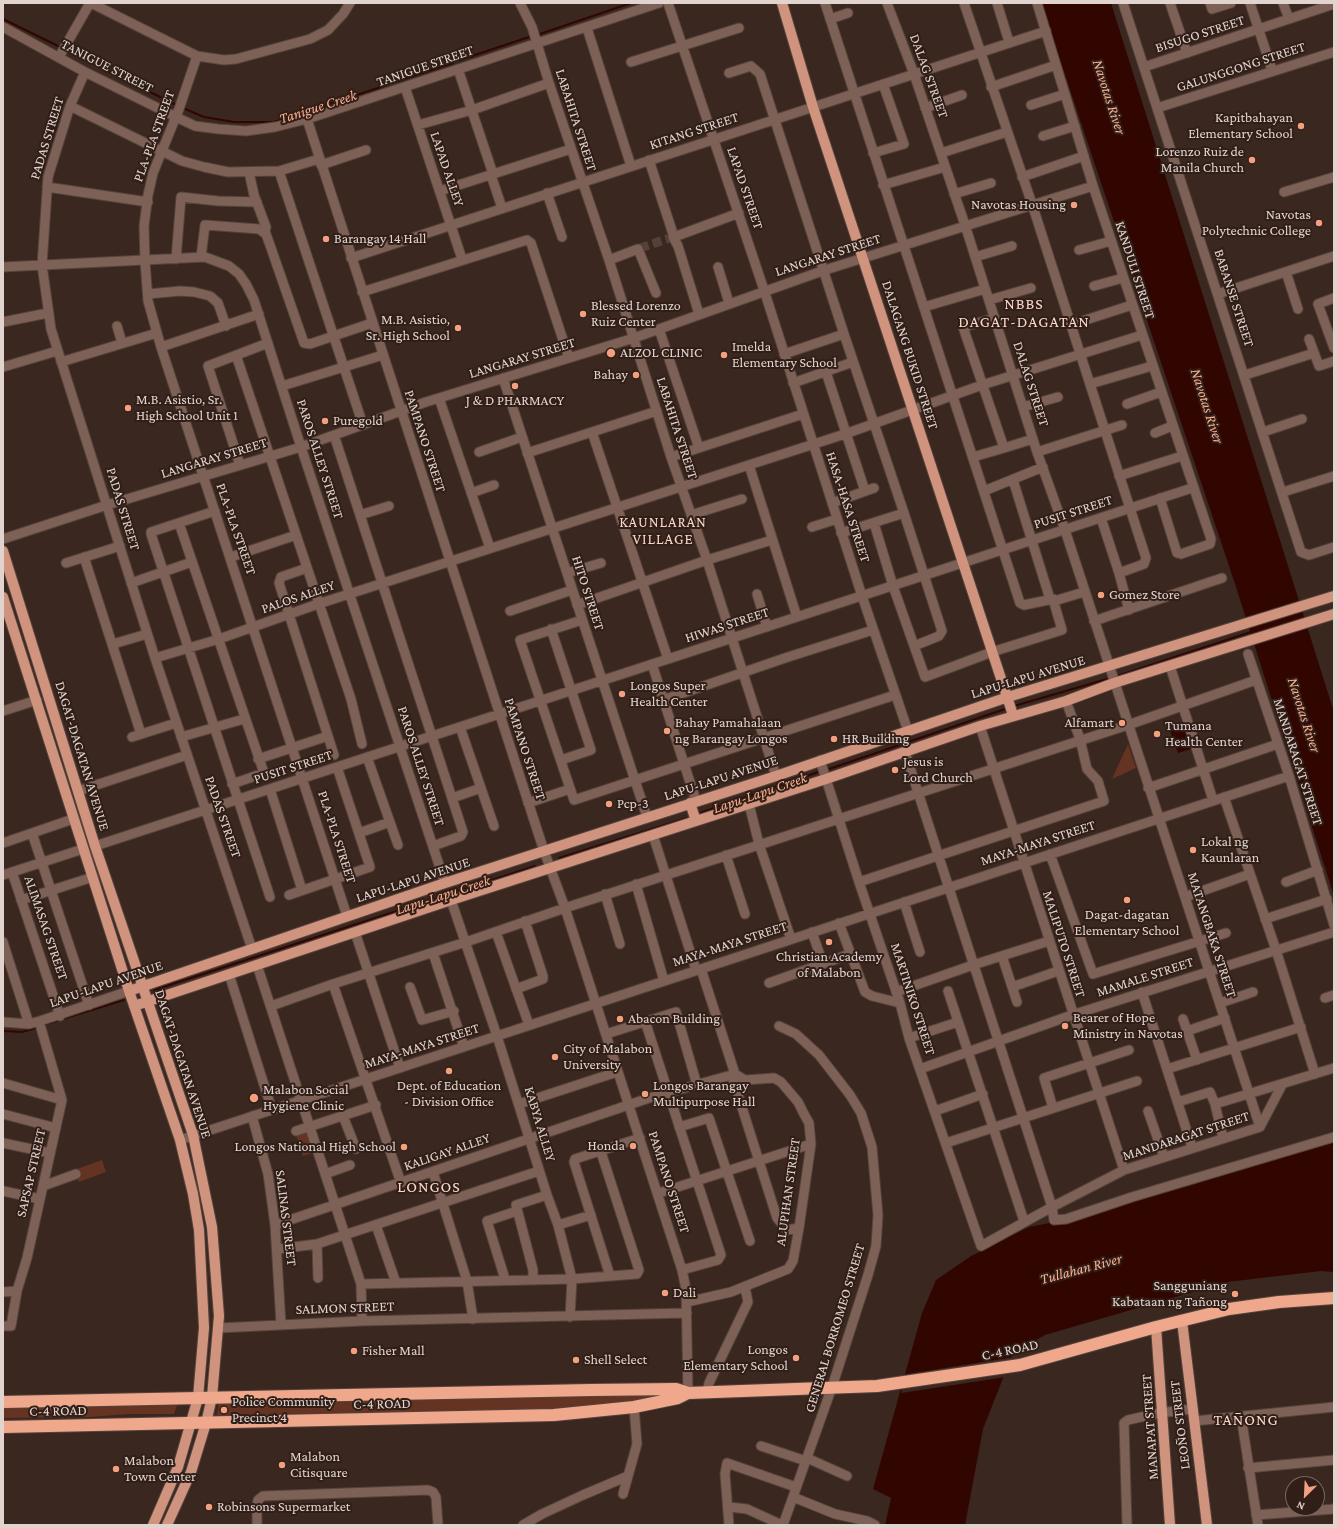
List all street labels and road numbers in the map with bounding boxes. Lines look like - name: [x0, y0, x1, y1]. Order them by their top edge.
- street label: BISUGO STREET: [1153, 12, 1247, 56]
- street label: DALAG STREET: [906, 32, 952, 120]
- street label: TANIGUE STREET: [58, 36, 156, 96]
- street label: GALUNGGONG STREET: [1174, 38, 1308, 96]
- street label: TANIGUE STREET: [374, 42, 476, 90]
- street label: LABAHITA STREET: [552, 67, 600, 173]
- street label: PLA-PLA STREET: [130, 88, 178, 184]
- street label: PADAS STREET: [26, 95, 68, 181]
- street label: KITANG STREET: [647, 109, 741, 153]
- street label: LAPAD ALLEY: [426, 129, 468, 209]
- street label: LAPAD STREET: [723, 145, 767, 231]
- street label: KANDULI STREET: [1111, 219, 1159, 321]
- street label: LANGARAY STREET: [773, 230, 883, 280]
- street label: BABANSE STREET: [1210, 247, 1258, 349]
- street label: DALAGANG BUKID STREET: [878, 279, 942, 431]
- street label: LANGARAY STREET: [467, 334, 577, 382]
- street label: DALAG STREET: [1009, 339, 1053, 429]
- street label: LABAHITA STREET: [653, 375, 701, 481]
- street label: PAMPANO STREET: [401, 388, 449, 494]
- street label: PAROS ALLEY STREET: [293, 397, 347, 521]
- street label: LANGARAY STREET: [159, 434, 269, 482]
- street label: HASA-HASA STREET: [822, 449, 874, 565]
- street label: PADAS STREET: [102, 466, 144, 552]
- street label: PLA-PLA STREET: [212, 481, 260, 577]
- street label: PUSIT STREET: [1032, 491, 1114, 533]
- street label: HITO STREET: [568, 554, 608, 632]
- street label: PALOS ALLEY: [259, 577, 337, 617]
- street label: HIWAS STREET: [683, 603, 771, 647]
- street label: LAPU-LAPU AVENUE: [969, 652, 1087, 702]
- street label: DAGAT-DAGATAN AVENUE: [51, 679, 113, 833]
- street label: PAMPANO STREET: [501, 696, 549, 802]
- street label: MANDARAGAT STREET: [1270, 696, 1326, 828]
- street label: PAROS ALLEY STREET: [394, 704, 448, 828]
- street label: PUSIT STREET: [252, 746, 334, 788]
- street label: LAPU-LAPU AVENUE: [662, 752, 780, 804]
- street label: PADAS STREET: [201, 774, 245, 860]
- street label: PLA-PLA STREET: [314, 789, 360, 885]
- street label: MAYA-MAYA STREET: [978, 816, 1098, 870]
- street label: LAPU-LAPU AVENUE: [354, 854, 472, 906]
- street label: MATANGBAKA STREET: [1184, 870, 1240, 1000]
- street label: ALIMASAG STREET: [20, 874, 72, 982]
- street label: MALIPUTO STREET: [1039, 889, 1089, 999]
- street label: MAYA-MAYA STREET: [670, 917, 790, 971]
- street label: MARTINIKO STREET: [887, 941, 939, 1057]
- street label: MAMALE STREET: [1094, 953, 1196, 1001]
- street label: LAPU-LAPU AVENUE: [47, 957, 165, 1011]
- street label: DAGAT-DAGATAN AVENUE: [151, 987, 215, 1141]
- street label: MAYA-MAYA STREET: [362, 1019, 482, 1073]
- street label: KABYA ALLEY: [521, 1085, 559, 1163]
- street label: MANDARAGAT STREET: [1120, 1108, 1252, 1164]
- street label: SAPSAP STREET: [13, 1127, 49, 1219]
- street label: KALIGAY ALLEY: [402, 1129, 492, 1175]
- street label: PAMPANO STREET: [645, 1129, 693, 1235]
- street label: ALUPIHAN STREET: [772, 1137, 804, 1247]
- street label: SALINAS STREET: [272, 1169, 300, 1267]
- street label: GENERAL BORROMEO STREET: [801, 1241, 869, 1415]
- street label: SALMON STREET: [295, 1298, 395, 1318]
- street label: C-4 ROAD: [980, 1336, 1040, 1364]
- street label: MANAPAT STREET: [1138, 1374, 1162, 1480]
- street label: LEOÑO STREET: [1166, 1379, 1194, 1471]
- street label: C-4 ROAD: [353, 1395, 411, 1413]
- street label: C-4 ROAD: [29, 1402, 87, 1420]

